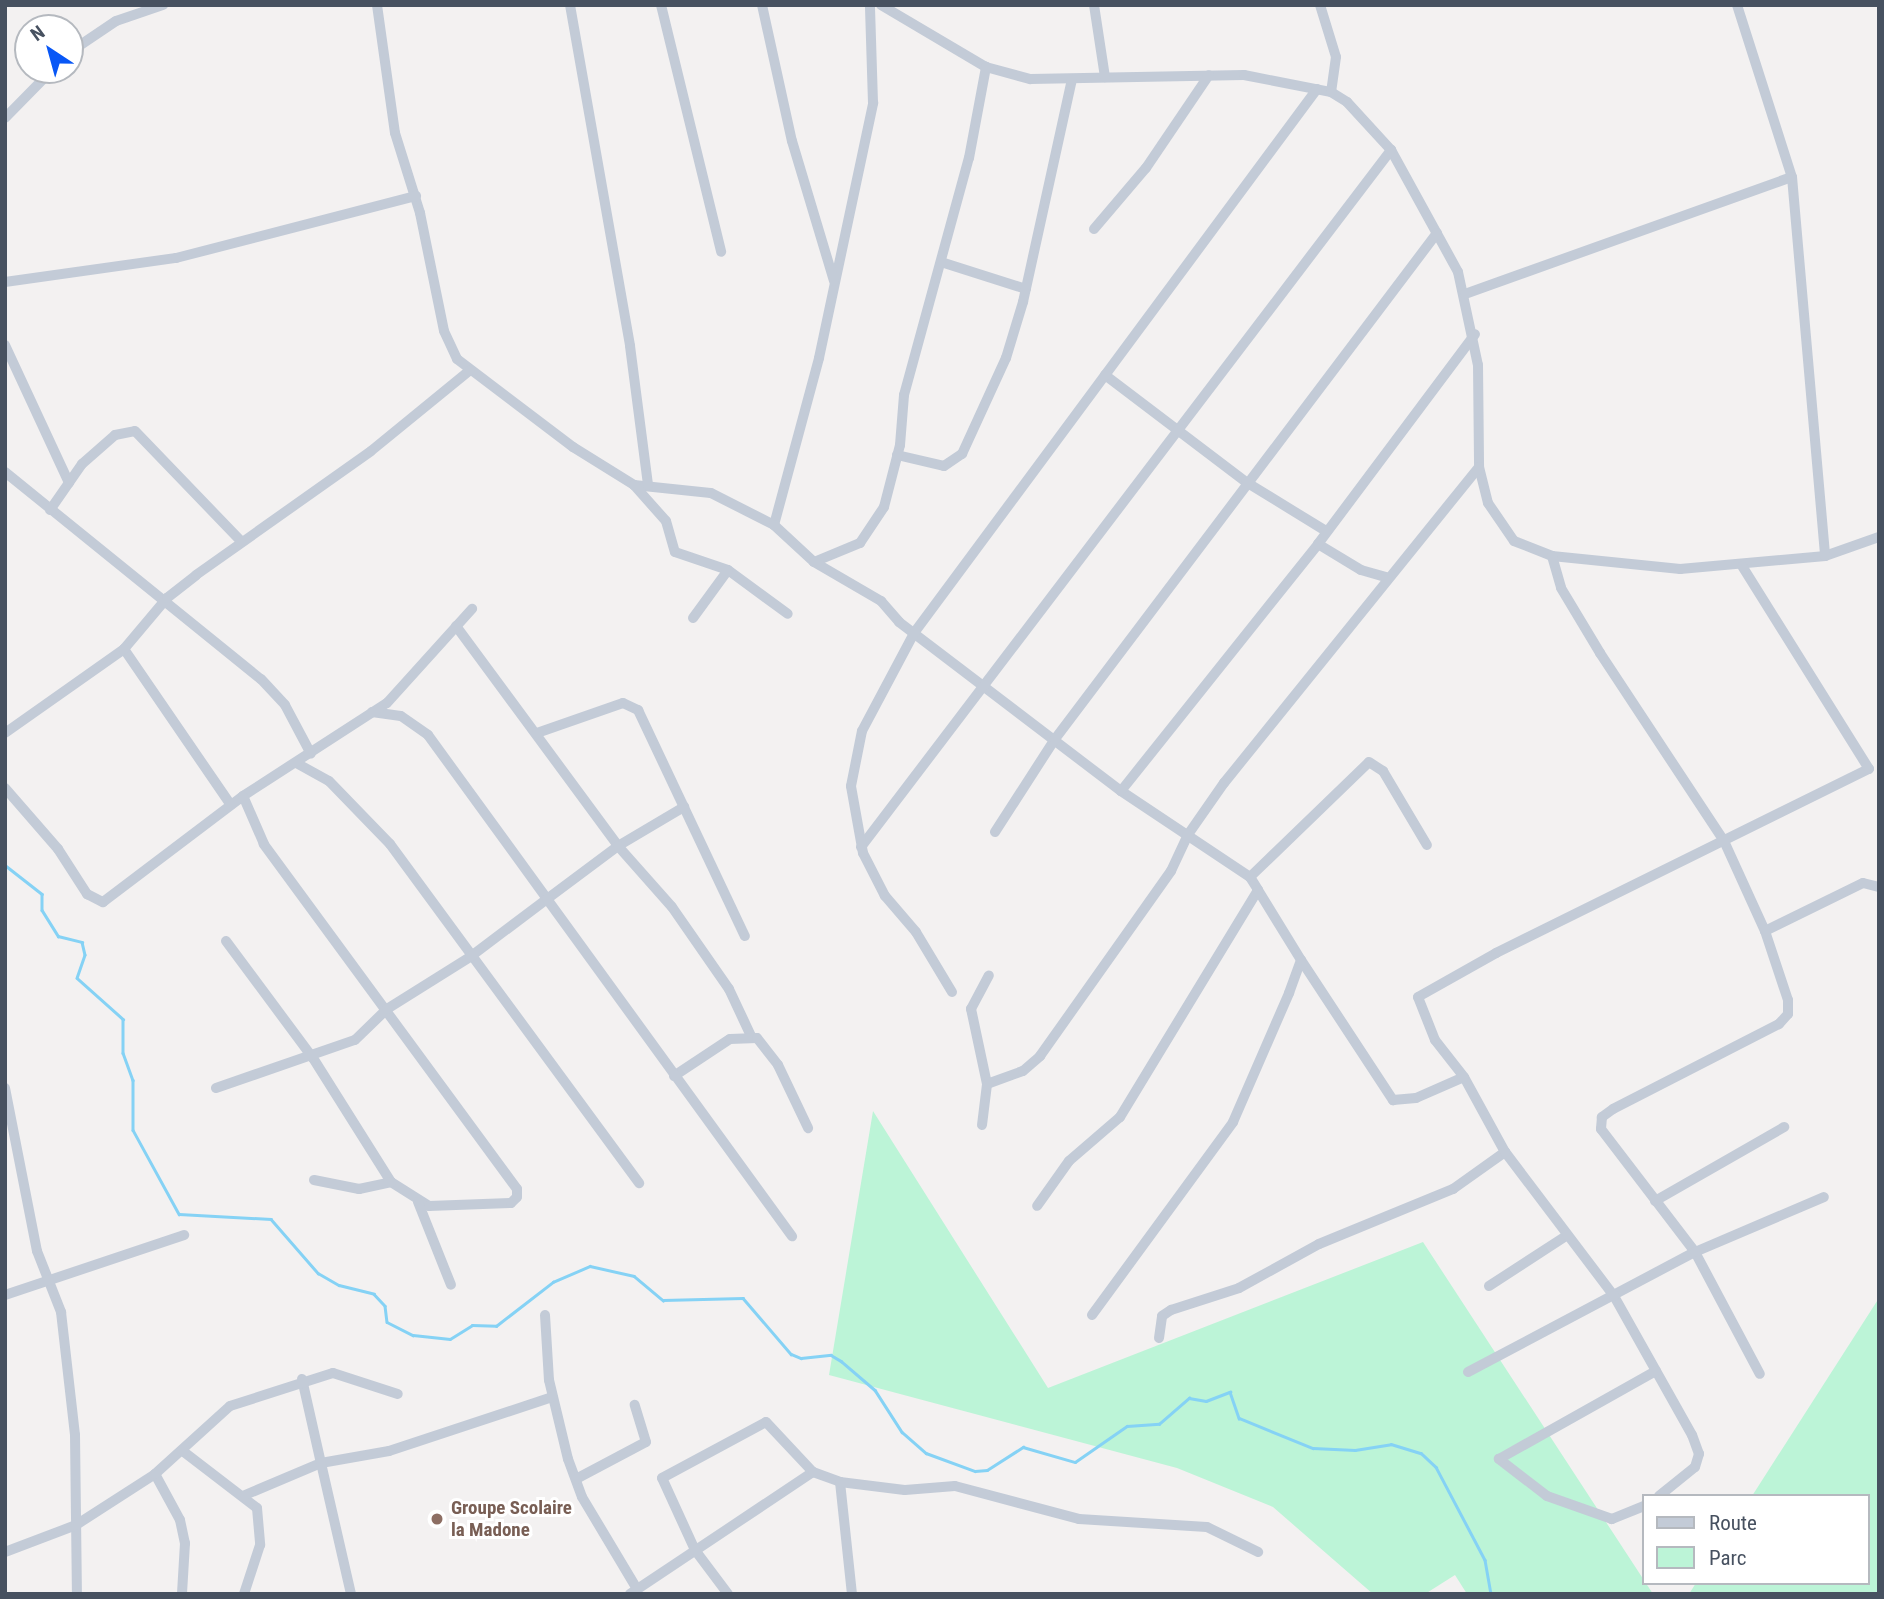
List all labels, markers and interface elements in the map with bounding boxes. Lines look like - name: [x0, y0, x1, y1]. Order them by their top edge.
- north arrow: [14, 14, 84, 84]
- text: N: [26, 21, 49, 46]
- legend: [1643, 1494, 1870, 1585]
- place label: Groupe Scolaire la Madone: [451, 1497, 572, 1541]
- marker: Groupe Scolaire la Madone: [429, 1511, 445, 1527]
- text: Route: [1709, 1511, 1757, 1535]
- text: Parc: [1709, 1546, 1747, 1570]

